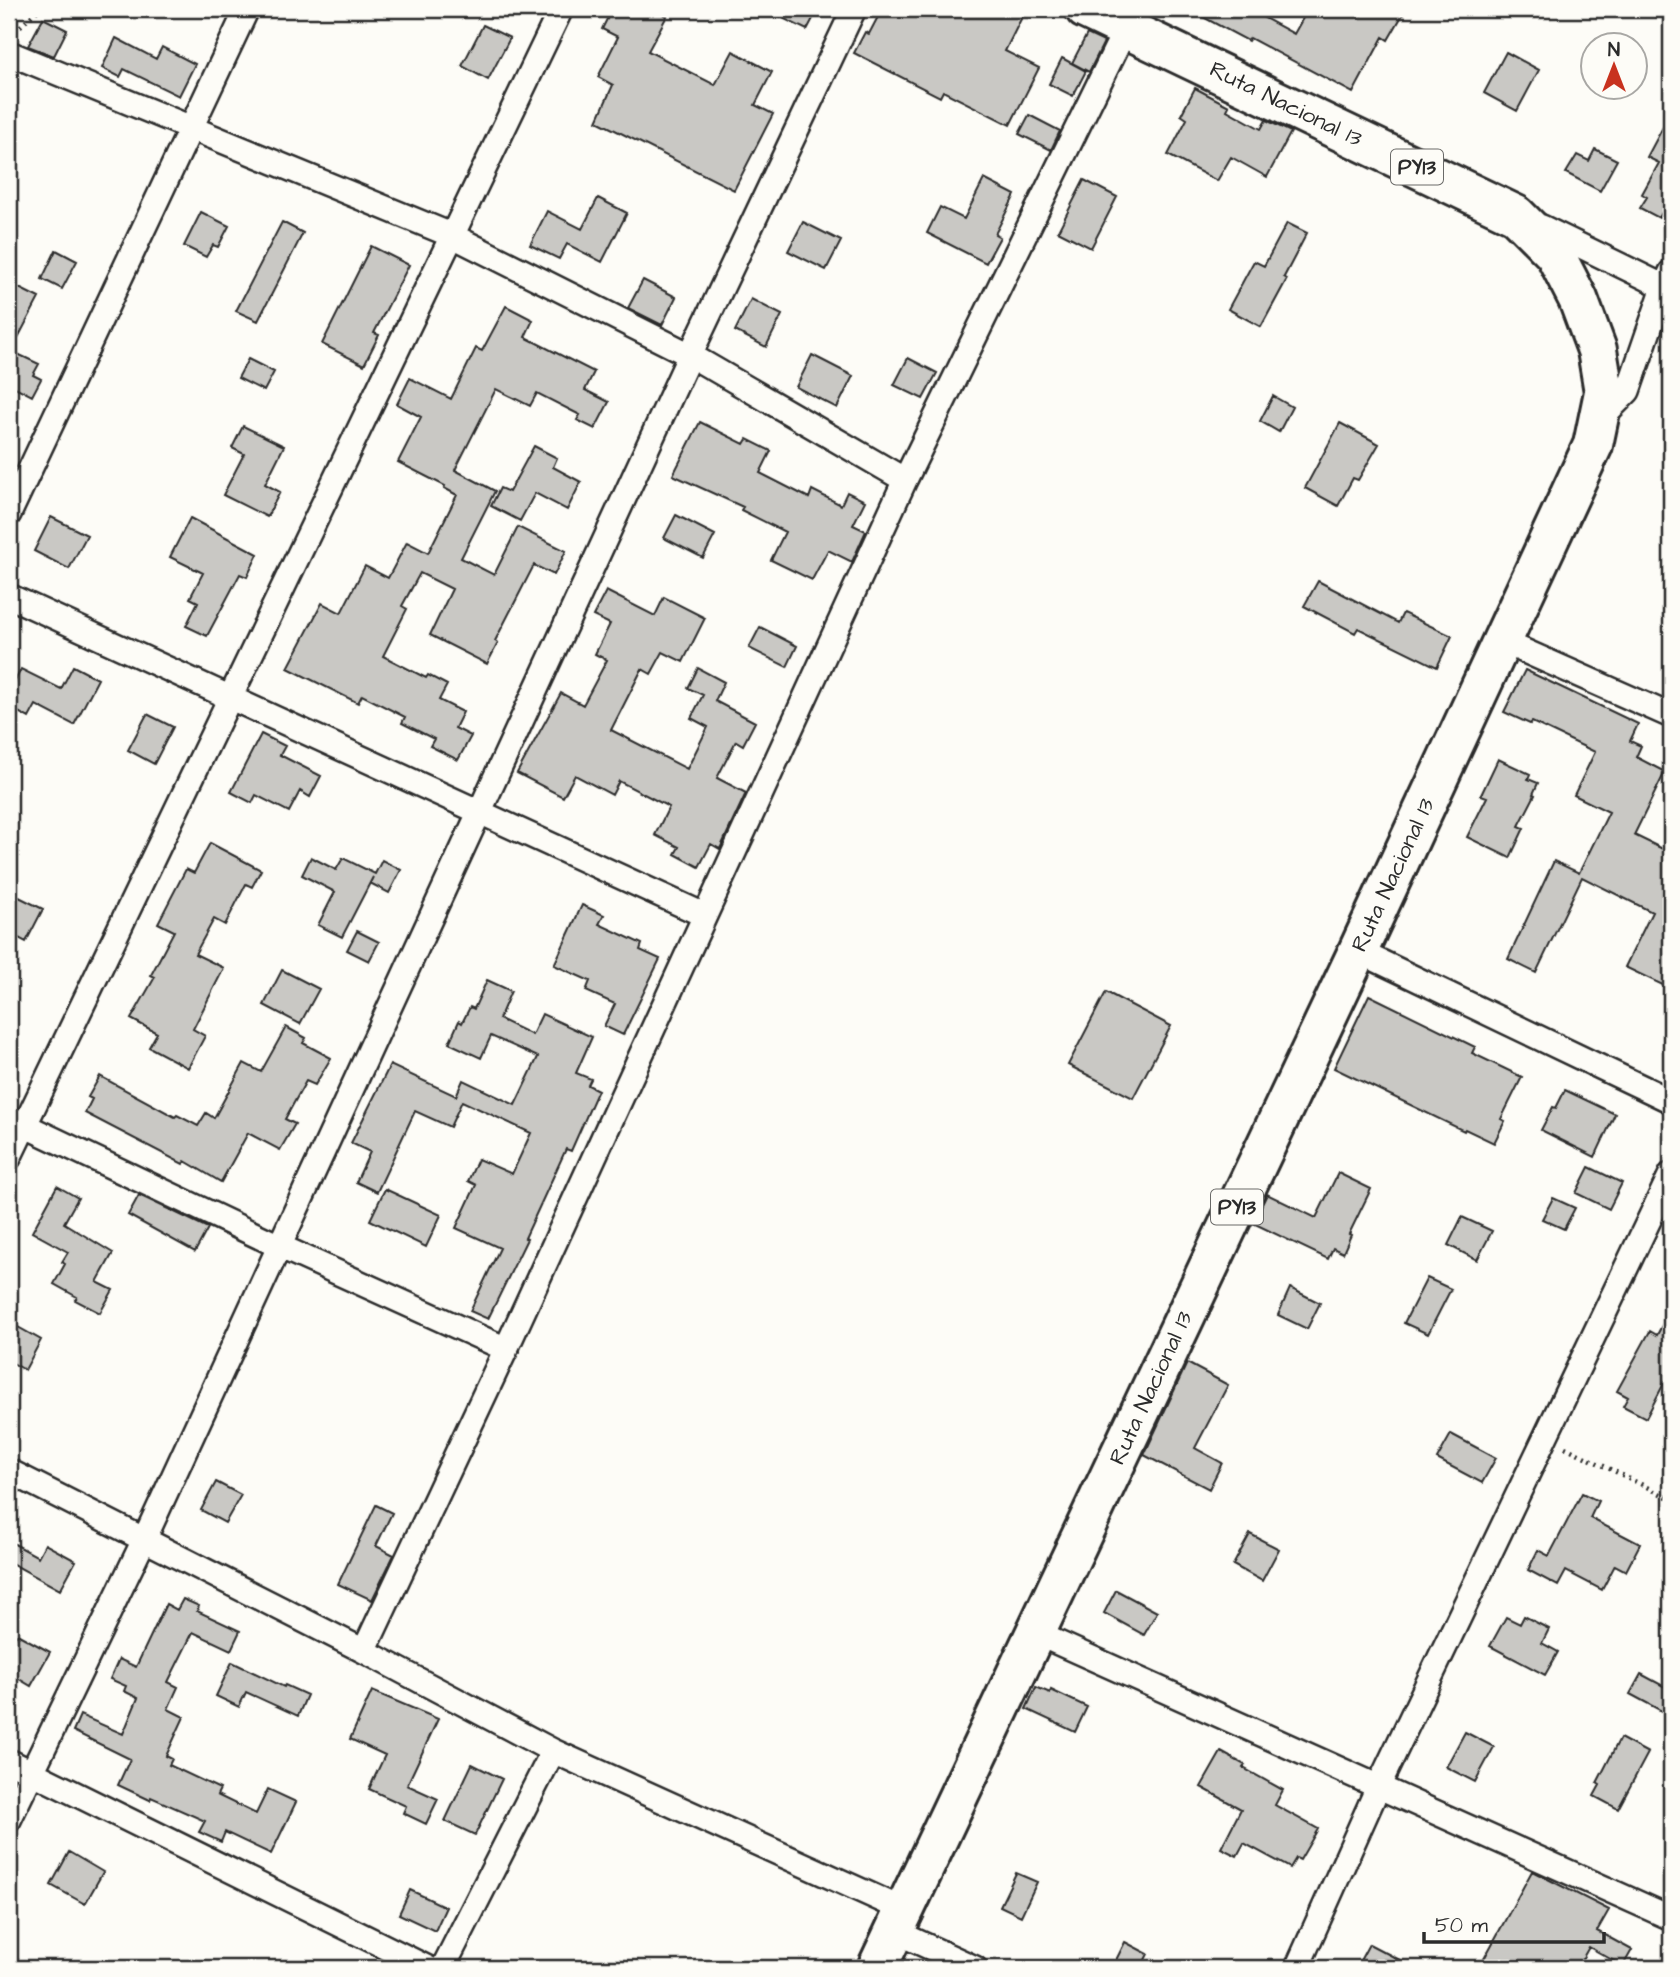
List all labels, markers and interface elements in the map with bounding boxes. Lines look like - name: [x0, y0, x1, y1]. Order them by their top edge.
- north arrow: [1578, 32, 1648, 102]
- text: N: [1608, 37, 1620, 64]
- street label: Ruta Nacional 13: [1204, 53, 1368, 155]
- road number: PY13: [1391, 150, 1443, 184]
- street label: Ruta Nacional 13: [1343, 793, 1443, 957]
- road number: PY13: [1211, 1190, 1263, 1224]
- street label: Ruta Nacional 13: [1101, 1306, 1201, 1470]
- scale bar: [1424, 1900, 1605, 1944]
- text: 50 m: [1435, 1911, 1489, 1940]

